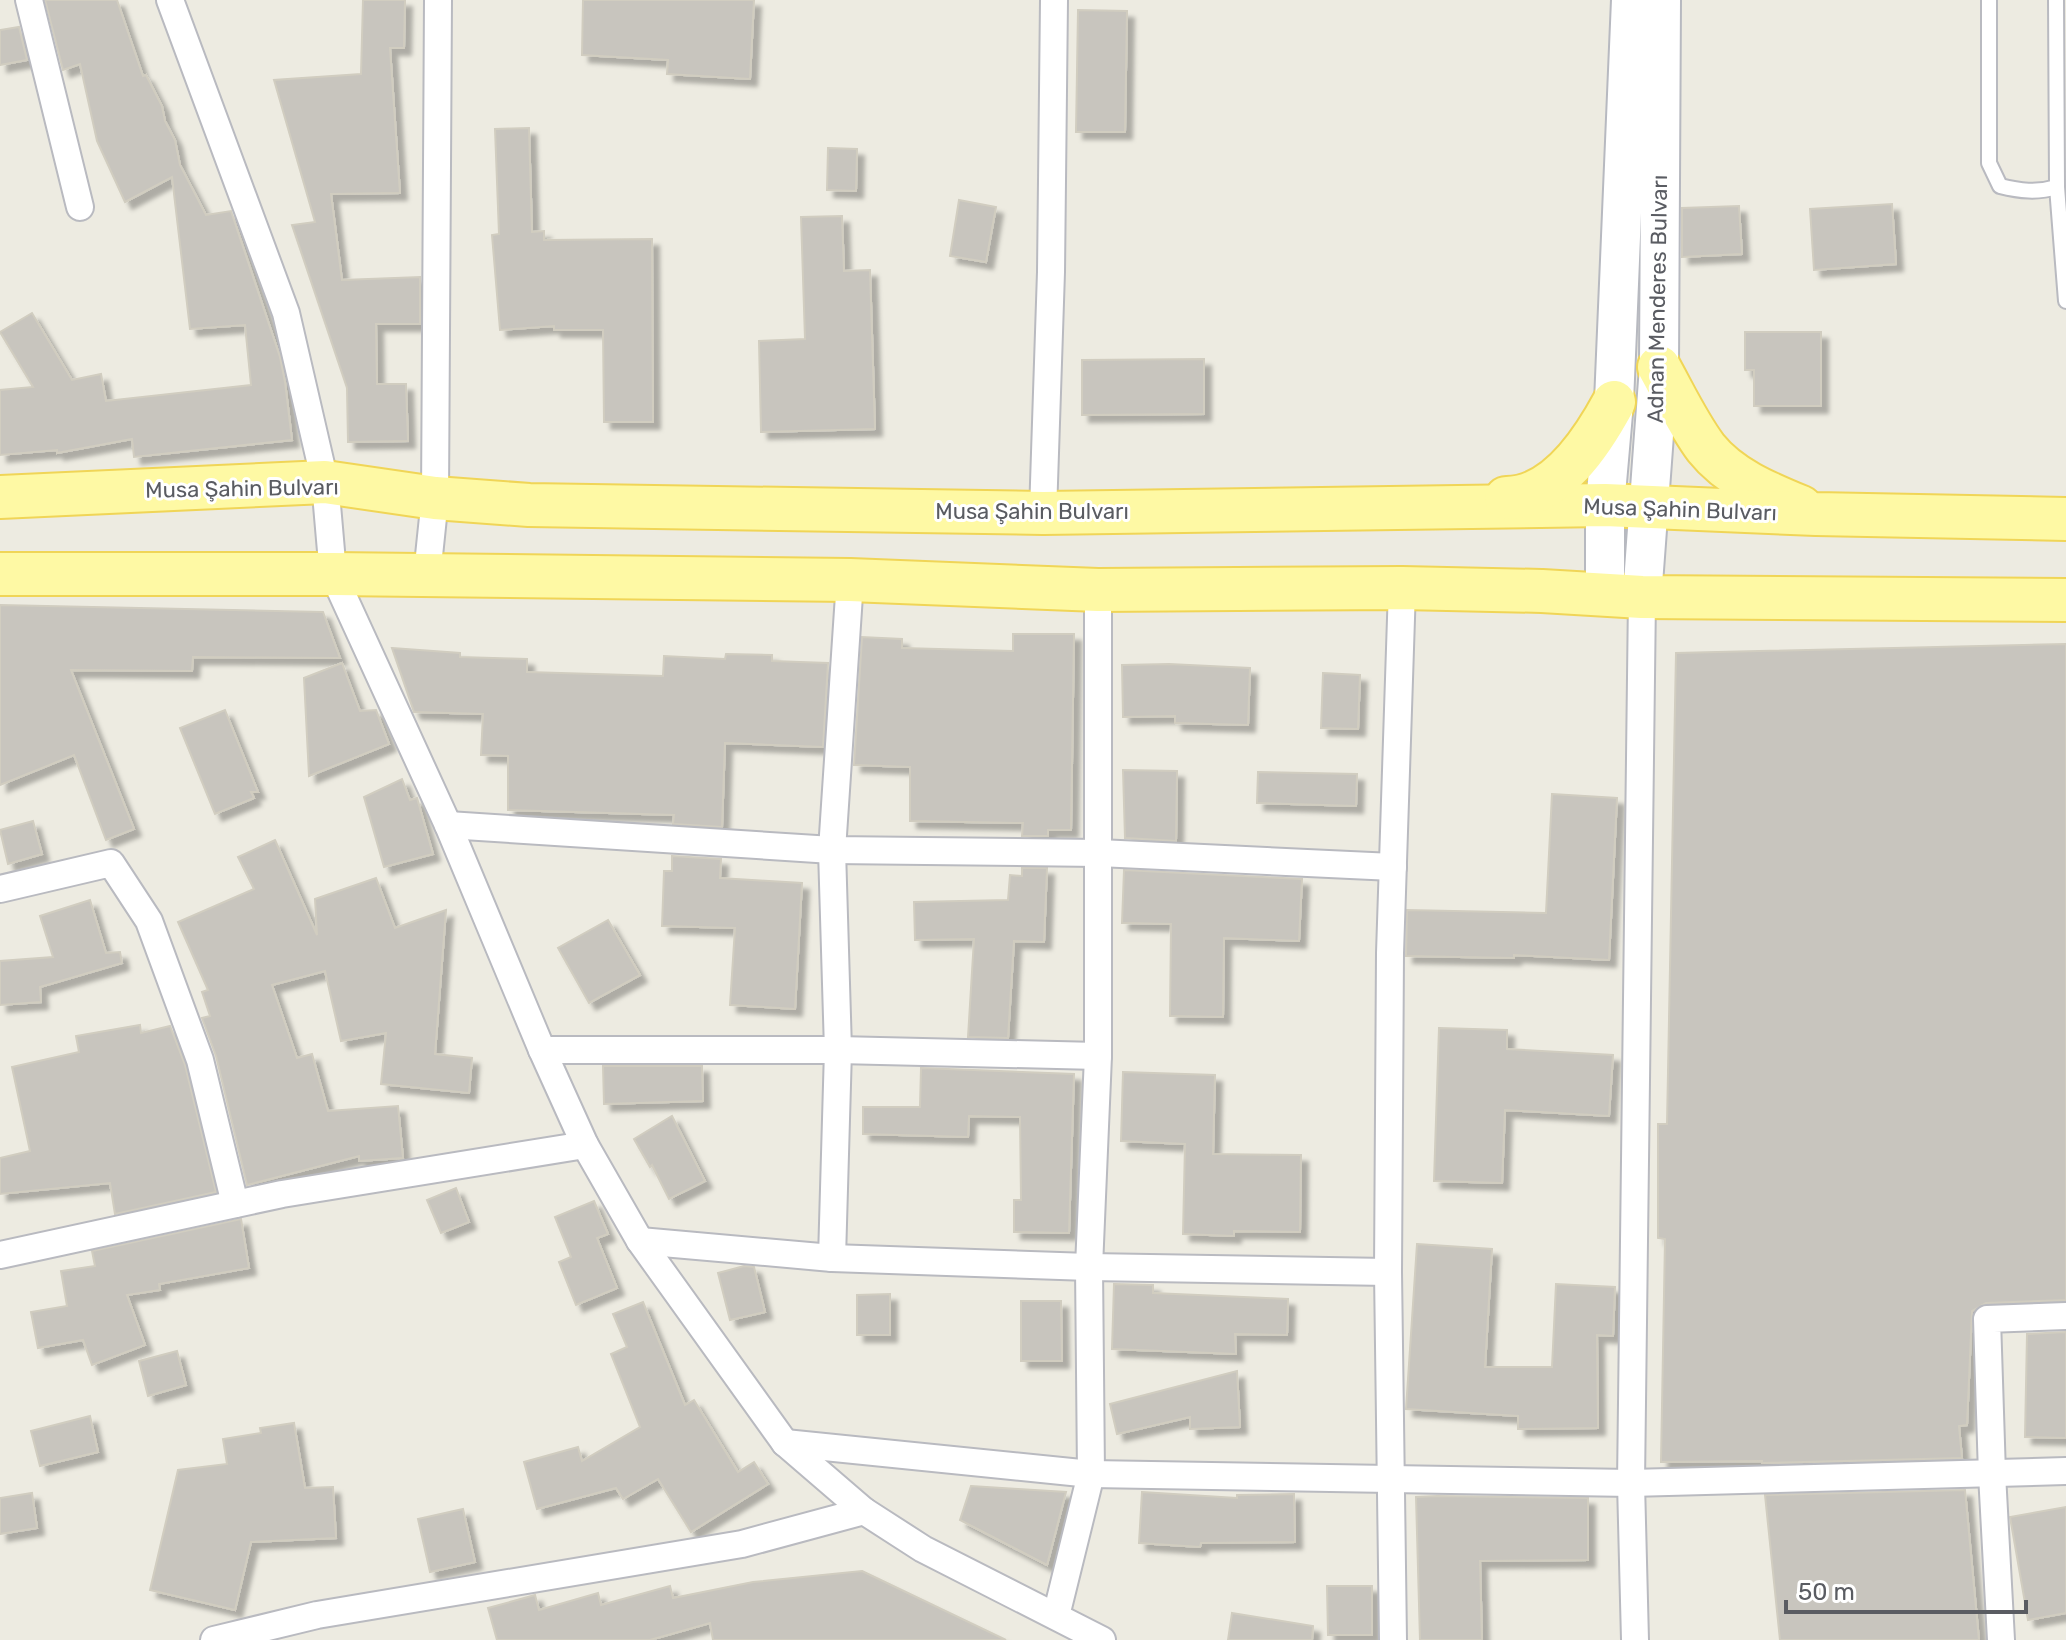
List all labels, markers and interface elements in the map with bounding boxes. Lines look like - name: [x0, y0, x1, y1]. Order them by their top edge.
- street label: Adnan Menderes Bulvarı: [1642, 175, 1673, 423]
- street label: Musa Şahin Bulvarı: [145, 473, 339, 504]
- street label: Musa Şahin Bulvarı: [1583, 493, 1777, 526]
- street label: Musa Şahin Bulvarı: [935, 498, 1129, 525]
- scale bar: [1786, 1564, 2026, 1614]
- text: 50 m: [1798, 1578, 1855, 1606]

